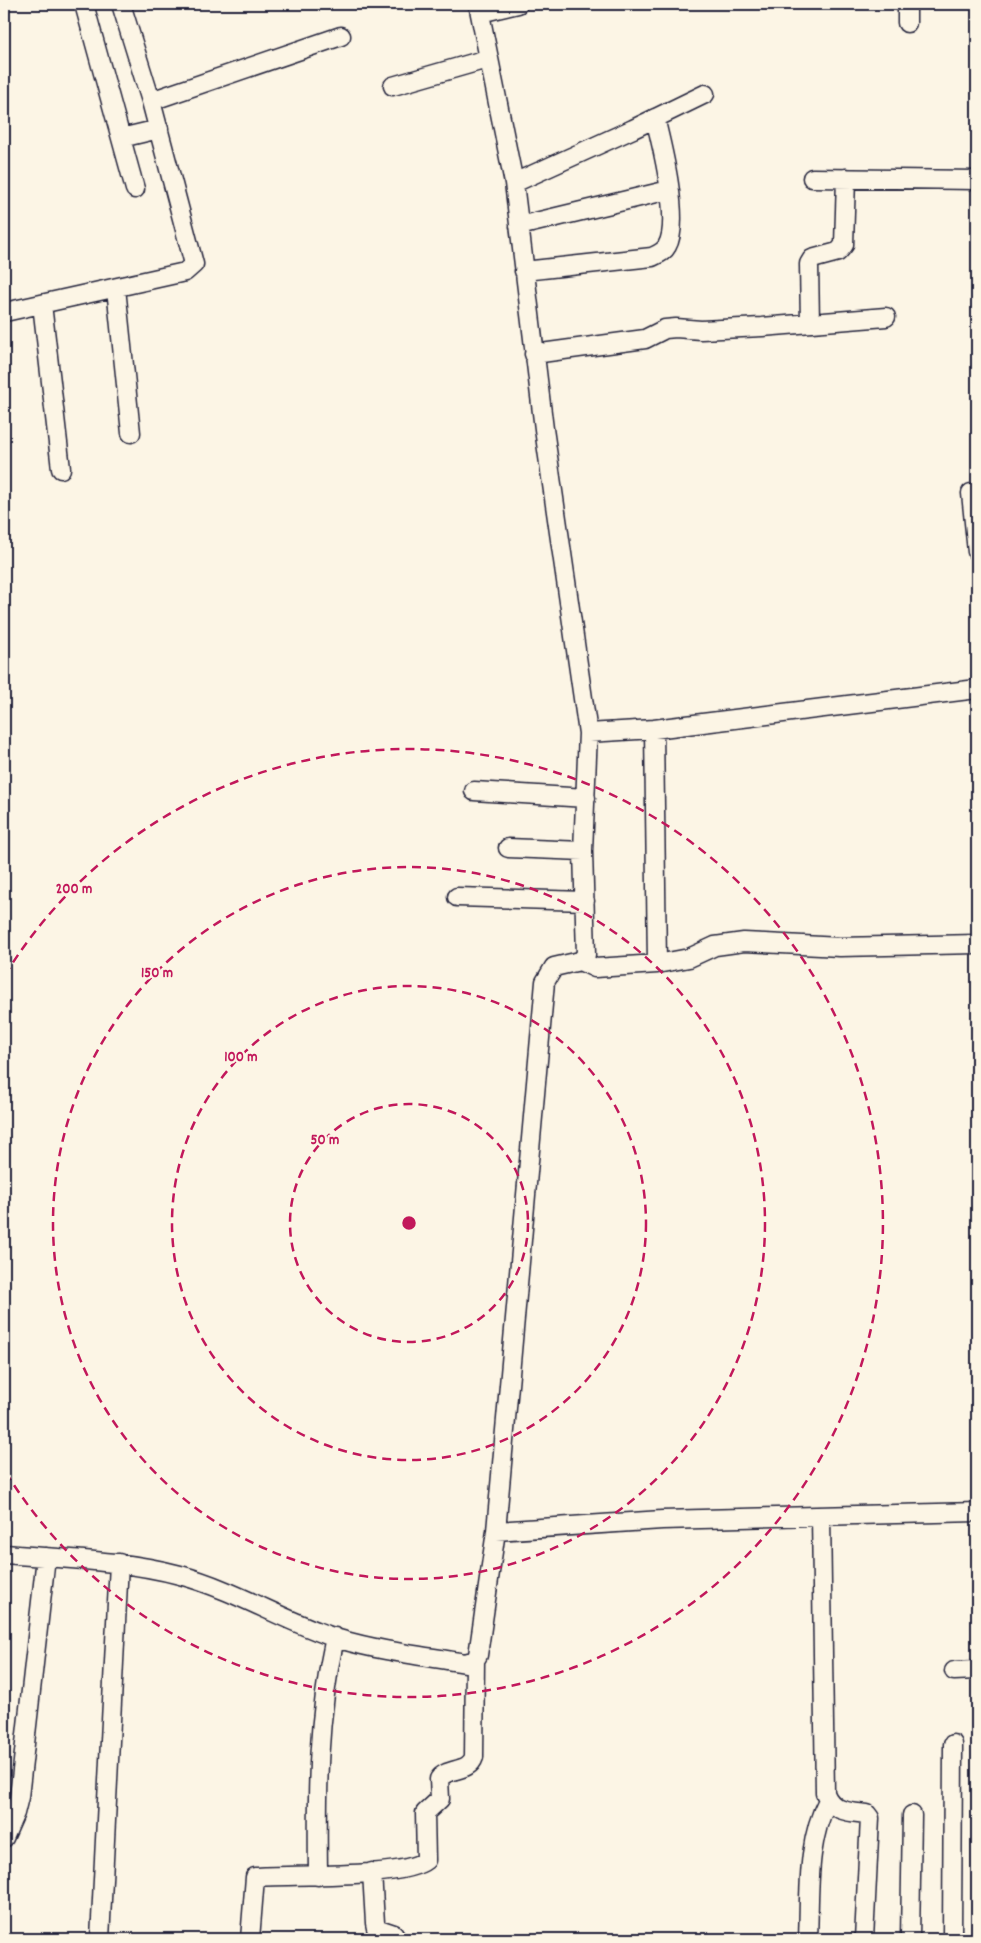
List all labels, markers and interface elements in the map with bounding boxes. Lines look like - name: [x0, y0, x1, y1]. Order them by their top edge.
- text: 200 m: [56, 879, 92, 901]
- text: 150 m: [141, 963, 173, 985]
- text: 100 m: [224, 1047, 258, 1069]
- text: 50 m: [311, 1130, 339, 1152]
- centre of rings: [400, 1214, 418, 1232]

